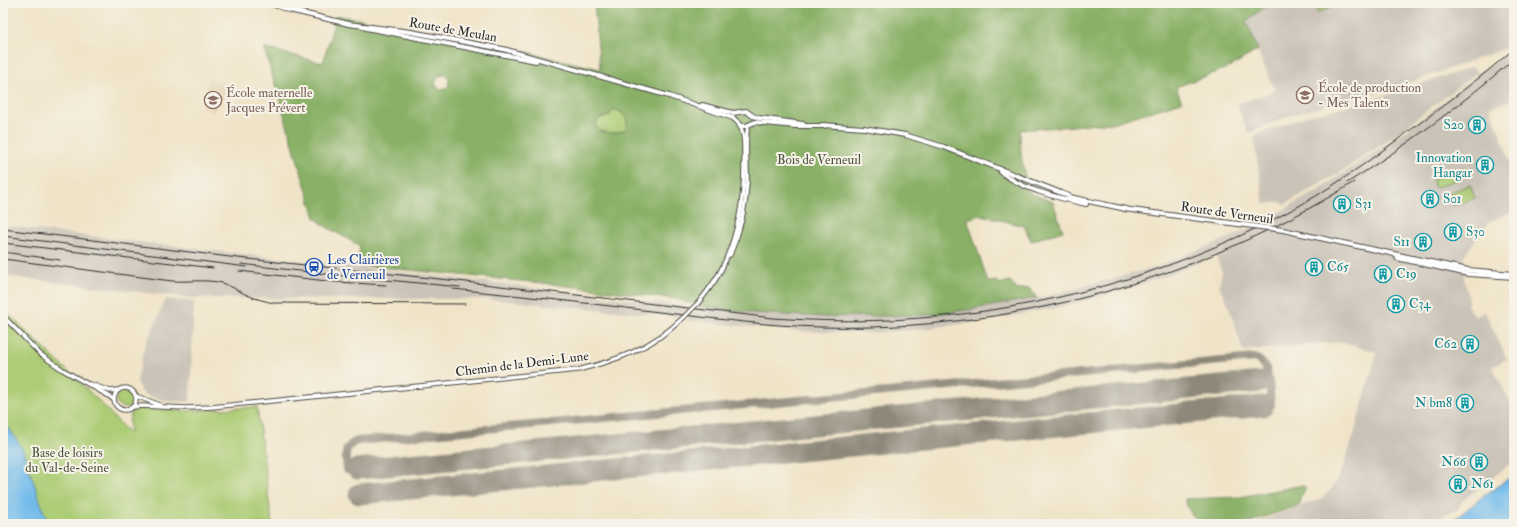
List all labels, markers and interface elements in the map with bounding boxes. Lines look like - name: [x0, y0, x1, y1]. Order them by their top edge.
- street label: Route de Meulan: [408, 14, 498, 46]
- place label: École de production - Mes Talents: [1318, 79, 1422, 111]
- place label: École maternelle Jacques Prévert: [225, 84, 313, 116]
- school or university icon: École de production - Mes Talents: [1295, 85, 1315, 105]
- school or university icon: École maternelle Jacques Prévert: [203, 90, 223, 110]
- building icon: S20: [1467, 115, 1487, 135]
- place label: S20: [1444, 117, 1464, 133]
- place label: Innovation Hangar: [1416, 150, 1472, 181]
- park label: Bois de Verneuil: [777, 152, 862, 168]
- building icon: Innovation Hangar: [1475, 155, 1495, 175]
- building icon: S01: [1420, 189, 1440, 209]
- place label: S01: [1443, 191, 1462, 207]
- building icon: S31: [1332, 194, 1352, 214]
- place label: S31: [1355, 196, 1372, 212]
- street label: Route de Verneuil: [1180, 199, 1275, 227]
- building icon: S30: [1443, 222, 1463, 242]
- place label: S30: [1466, 224, 1485, 240]
- building icon: S11: [1413, 232, 1433, 252]
- place label: S11: [1393, 234, 1410, 250]
- place label: Les Clairières de Verneuil: [327, 252, 400, 283]
- station icon: Les Clairières de Verneuil: [304, 257, 324, 277]
- building icon: C65: [1304, 257, 1324, 277]
- place label: C65: [1327, 259, 1349, 275]
- building icon: C19: [1373, 264, 1393, 284]
- place label: C19: [1396, 266, 1417, 282]
- building icon: C34: [1386, 294, 1406, 314]
- place label: C34: [1409, 296, 1431, 312]
- building icon: C62: [1460, 334, 1480, 354]
- place label: C62: [1434, 336, 1457, 352]
- street label: Chemin de la Demi-Lune: [454, 348, 590, 380]
- building icon: N bm8: [1455, 393, 1475, 413]
- place label: N bm8: [1415, 395, 1452, 411]
- park label: Base de loisirs du Val-de-Seine: [25, 445, 109, 476]
- building icon: N66: [1469, 452, 1489, 472]
- place label: N66: [1441, 454, 1467, 470]
- building icon: N61: [1448, 474, 1468, 494]
- place label: N61: [1471, 476, 1494, 492]

